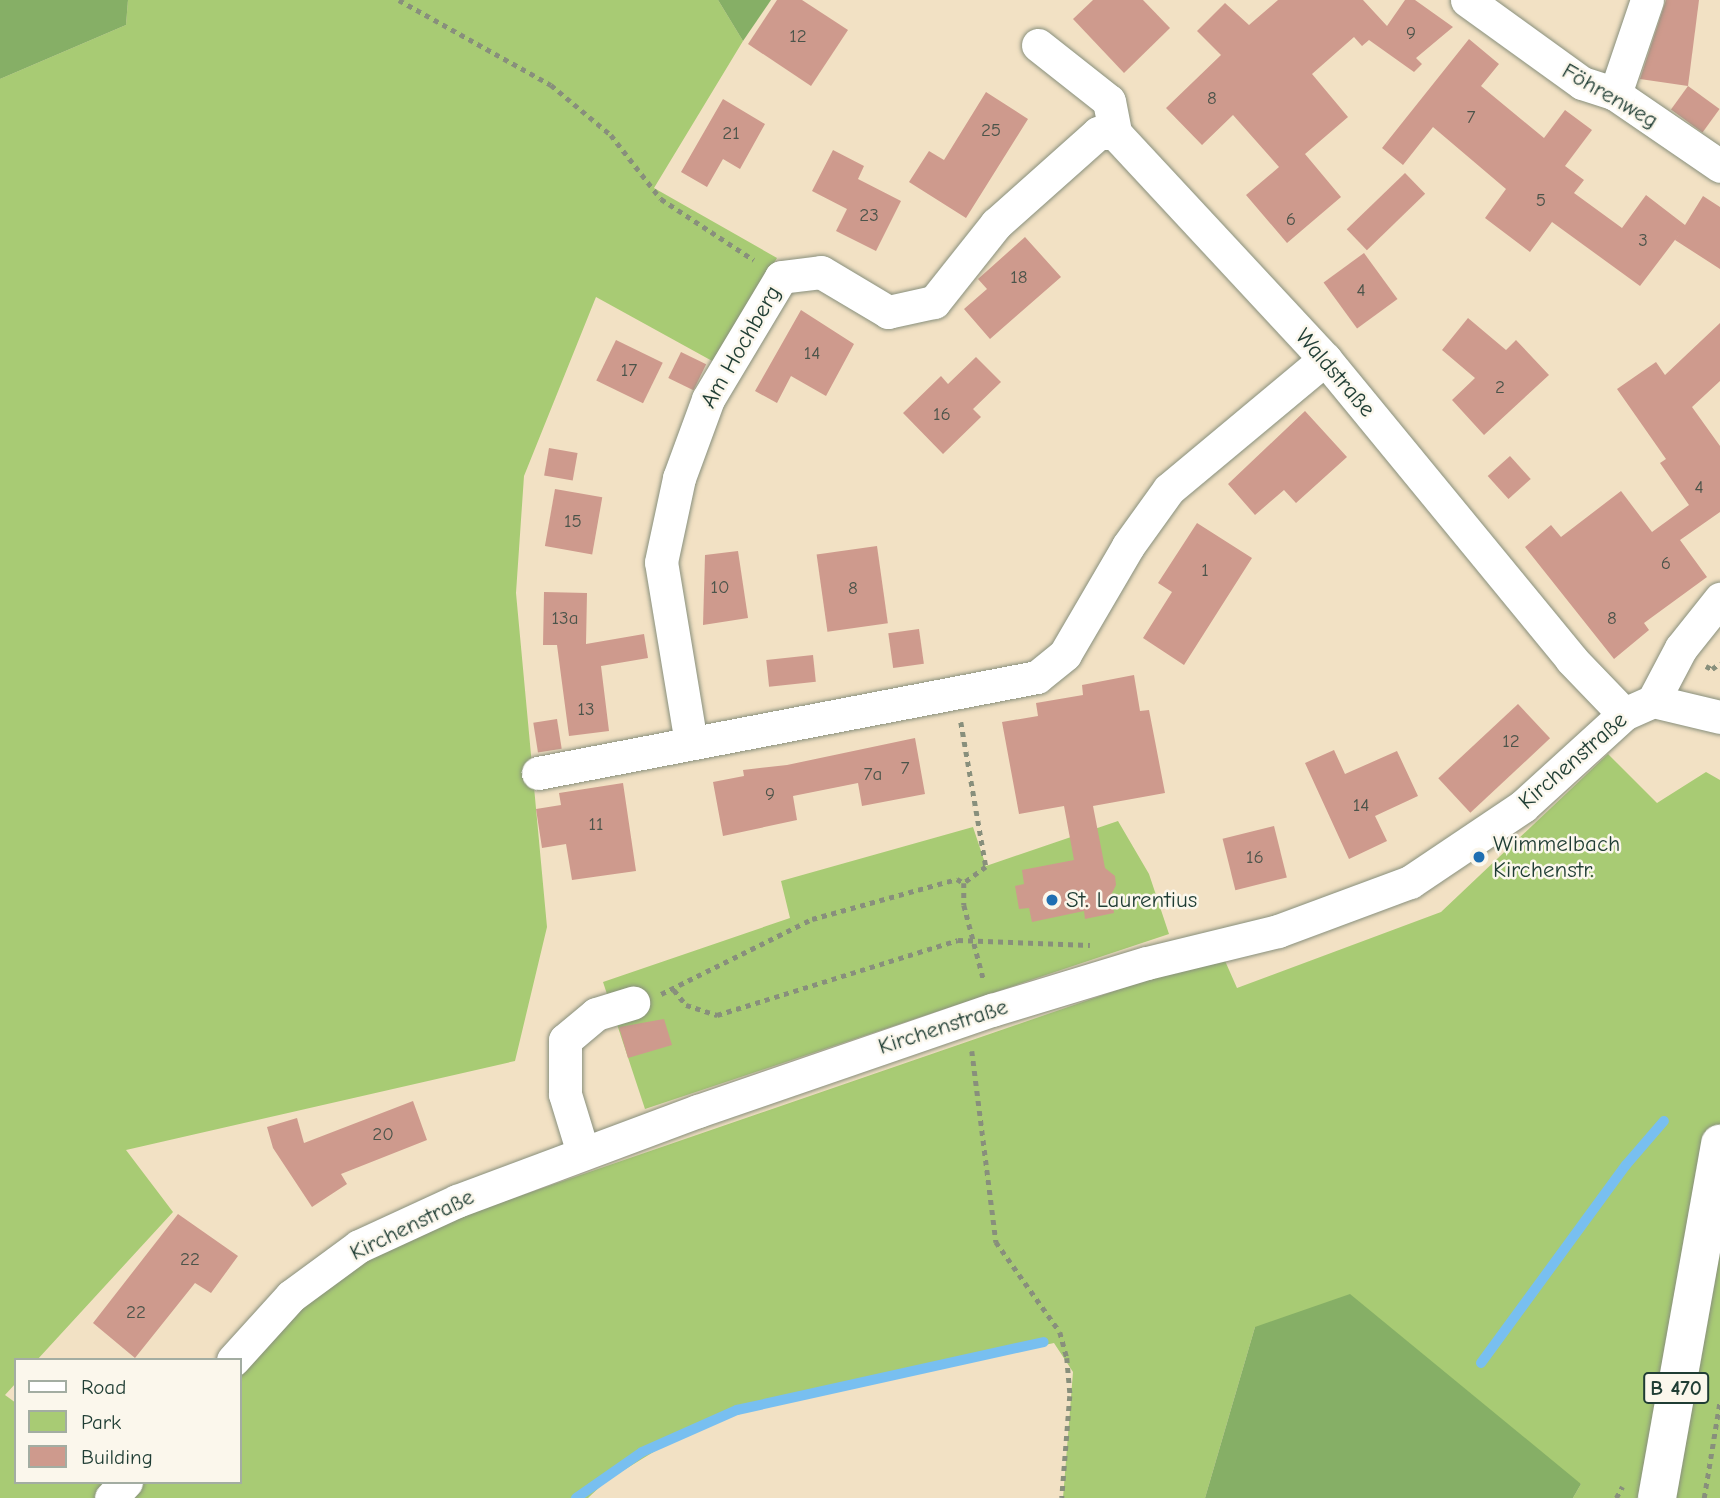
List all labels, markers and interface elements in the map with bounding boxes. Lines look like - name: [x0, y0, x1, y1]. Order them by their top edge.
- house number: 9: [1406, 23, 1416, 45]
- house number: 12: [789, 26, 807, 48]
- street label: Föhrenweg: [1557, 57, 1663, 135]
- house number: 8: [1207, 88, 1217, 110]
- house number: 7: [1467, 107, 1475, 129]
- house number: 25: [981, 120, 1001, 142]
- house number: 21: [722, 123, 740, 145]
- house number: 5: [1536, 190, 1546, 212]
- house number: 23: [859, 205, 879, 227]
- house number: 6: [1286, 209, 1296, 231]
- house number: 3: [1638, 230, 1648, 252]
- house number: 18: [1010, 267, 1028, 289]
- house number: 4: [1356, 280, 1366, 302]
- street label: Am Hochberg: [695, 281, 787, 413]
- street label: Waldstraße: [1289, 323, 1381, 423]
- house number: 14: [804, 343, 820, 365]
- house number: 17: [621, 360, 637, 382]
- house number: 2: [1495, 377, 1505, 399]
- house number: 16: [933, 404, 951, 426]
- house number: 4: [1694, 477, 1704, 499]
- house number: 15: [564, 511, 582, 533]
- house number: 6: [1661, 553, 1671, 575]
- house number: 1: [1201, 560, 1209, 582]
- house number: 10: [710, 577, 730, 599]
- house number: 8: [848, 578, 858, 600]
- house number: 13a: [552, 608, 578, 630]
- house number: 8: [1607, 608, 1617, 630]
- house number: 13: [577, 699, 595, 721]
- street label: Kirchenstraße: [1513, 706, 1633, 816]
- house number: 12: [1502, 731, 1520, 753]
- house number: 7: [901, 758, 909, 780]
- house number: 7a: [864, 764, 882, 786]
- house number: 9: [765, 784, 775, 806]
- house number: 14: [1353, 795, 1369, 817]
- house number: 11: [588, 814, 604, 836]
- place label: Wimmelbach Kirchenstr.: [1493, 830, 1620, 884]
- house number: 16: [1246, 847, 1264, 869]
- marker: Wimmelbach Kirchenstr.: [1471, 849, 1487, 865]
- place label: St. Laurentius: [1066, 886, 1197, 914]
- marker: St. Laurentius: [1044, 892, 1060, 908]
- street label: Kirchenstraße: [875, 993, 1011, 1061]
- house number: 20: [372, 1124, 394, 1146]
- street label: Kirchenstraße: [345, 1183, 479, 1267]
- house number: 22: [180, 1249, 200, 1271]
- house number: 22: [126, 1302, 146, 1324]
- legend: [14, 1358, 242, 1484]
- road number: B 470: [1643, 1370, 1709, 1406]
- text: Road: [81, 1375, 126, 1399]
- text: Park: [81, 1410, 121, 1434]
- text: Building: [81, 1445, 153, 1469]

